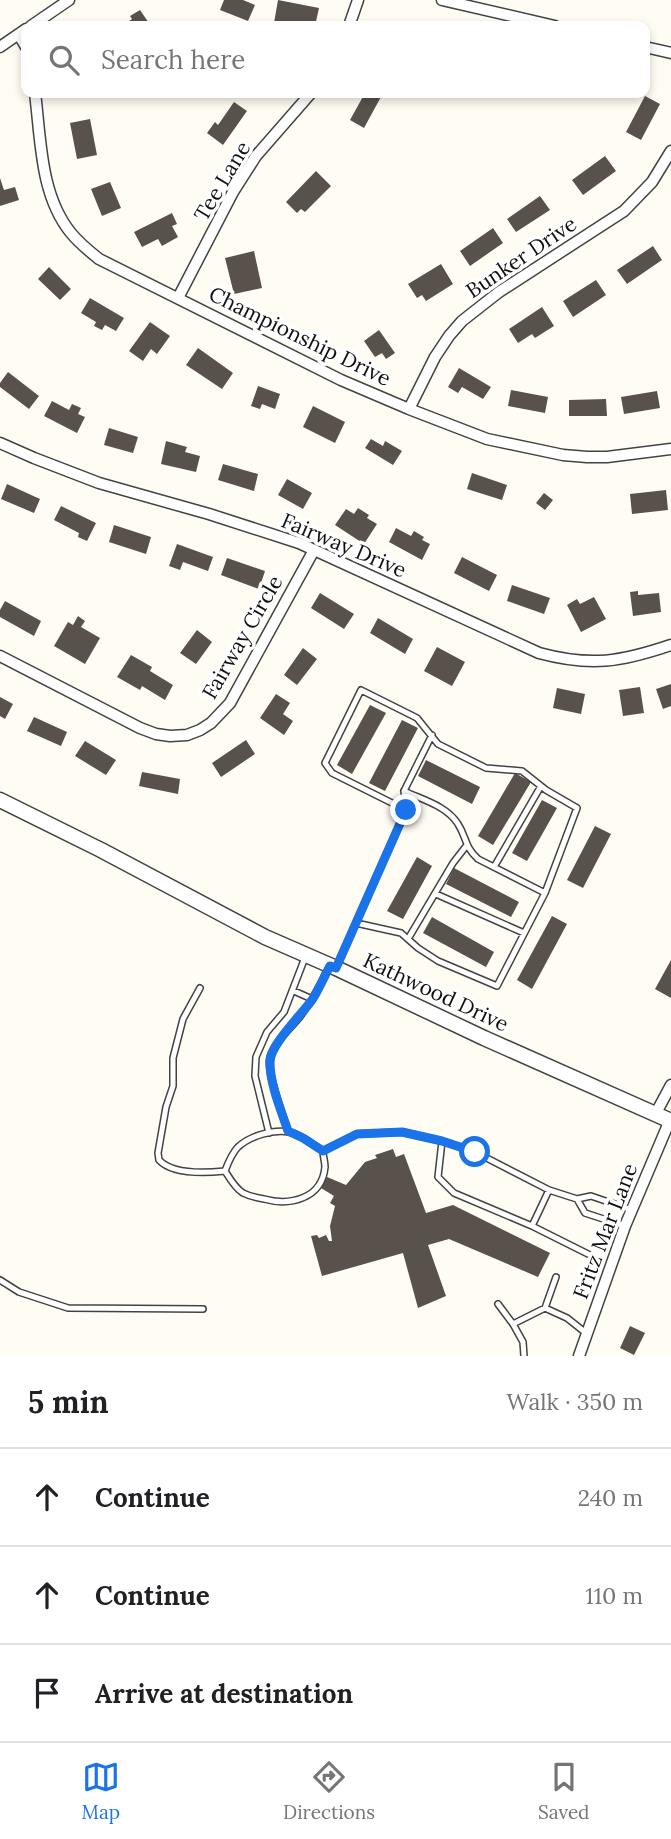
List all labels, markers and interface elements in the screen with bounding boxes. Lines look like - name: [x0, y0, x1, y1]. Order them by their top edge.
- search box: [21, 21, 650, 98]
- icon: search: [45, 41, 83, 79]
- text: Search here: [101, 43, 245, 76]
- street label: Tee Lane: [188, 136, 256, 226]
- street label: Bunker Drive: [460, 210, 582, 304]
- street label: Championship Drive: [205, 280, 395, 392]
- street label: Fairway Drive: [278, 507, 410, 583]
- street label: Fairway Circle: [196, 570, 288, 704]
- route end: [390, 794, 421, 825]
- street label: Kathwood Drive: [359, 947, 513, 1037]
- route start: [459, 1136, 490, 1167]
- street label: Fritz Mar Lane: [567, 1159, 643, 1303]
- text: 5 min: [28, 1383, 109, 1421]
- text: Walk · 350 m: [506, 1387, 643, 1416]
- icon: ahead: [28, 1478, 66, 1516]
- text: Continue: [95, 1481, 210, 1514]
- text: 240 m: [578, 1483, 643, 1512]
- icon: ahead: [28, 1576, 66, 1614]
- text: Continue: [95, 1579, 210, 1612]
- text: 110 m: [585, 1581, 643, 1610]
- icon: arrive: [28, 1674, 66, 1712]
- text: Arrive at destination: [95, 1677, 353, 1710]
- tab: Map: [82, 1758, 120, 1824]
- tab: Directions: [283, 1758, 375, 1824]
- tab: Saved: [538, 1758, 589, 1824]

